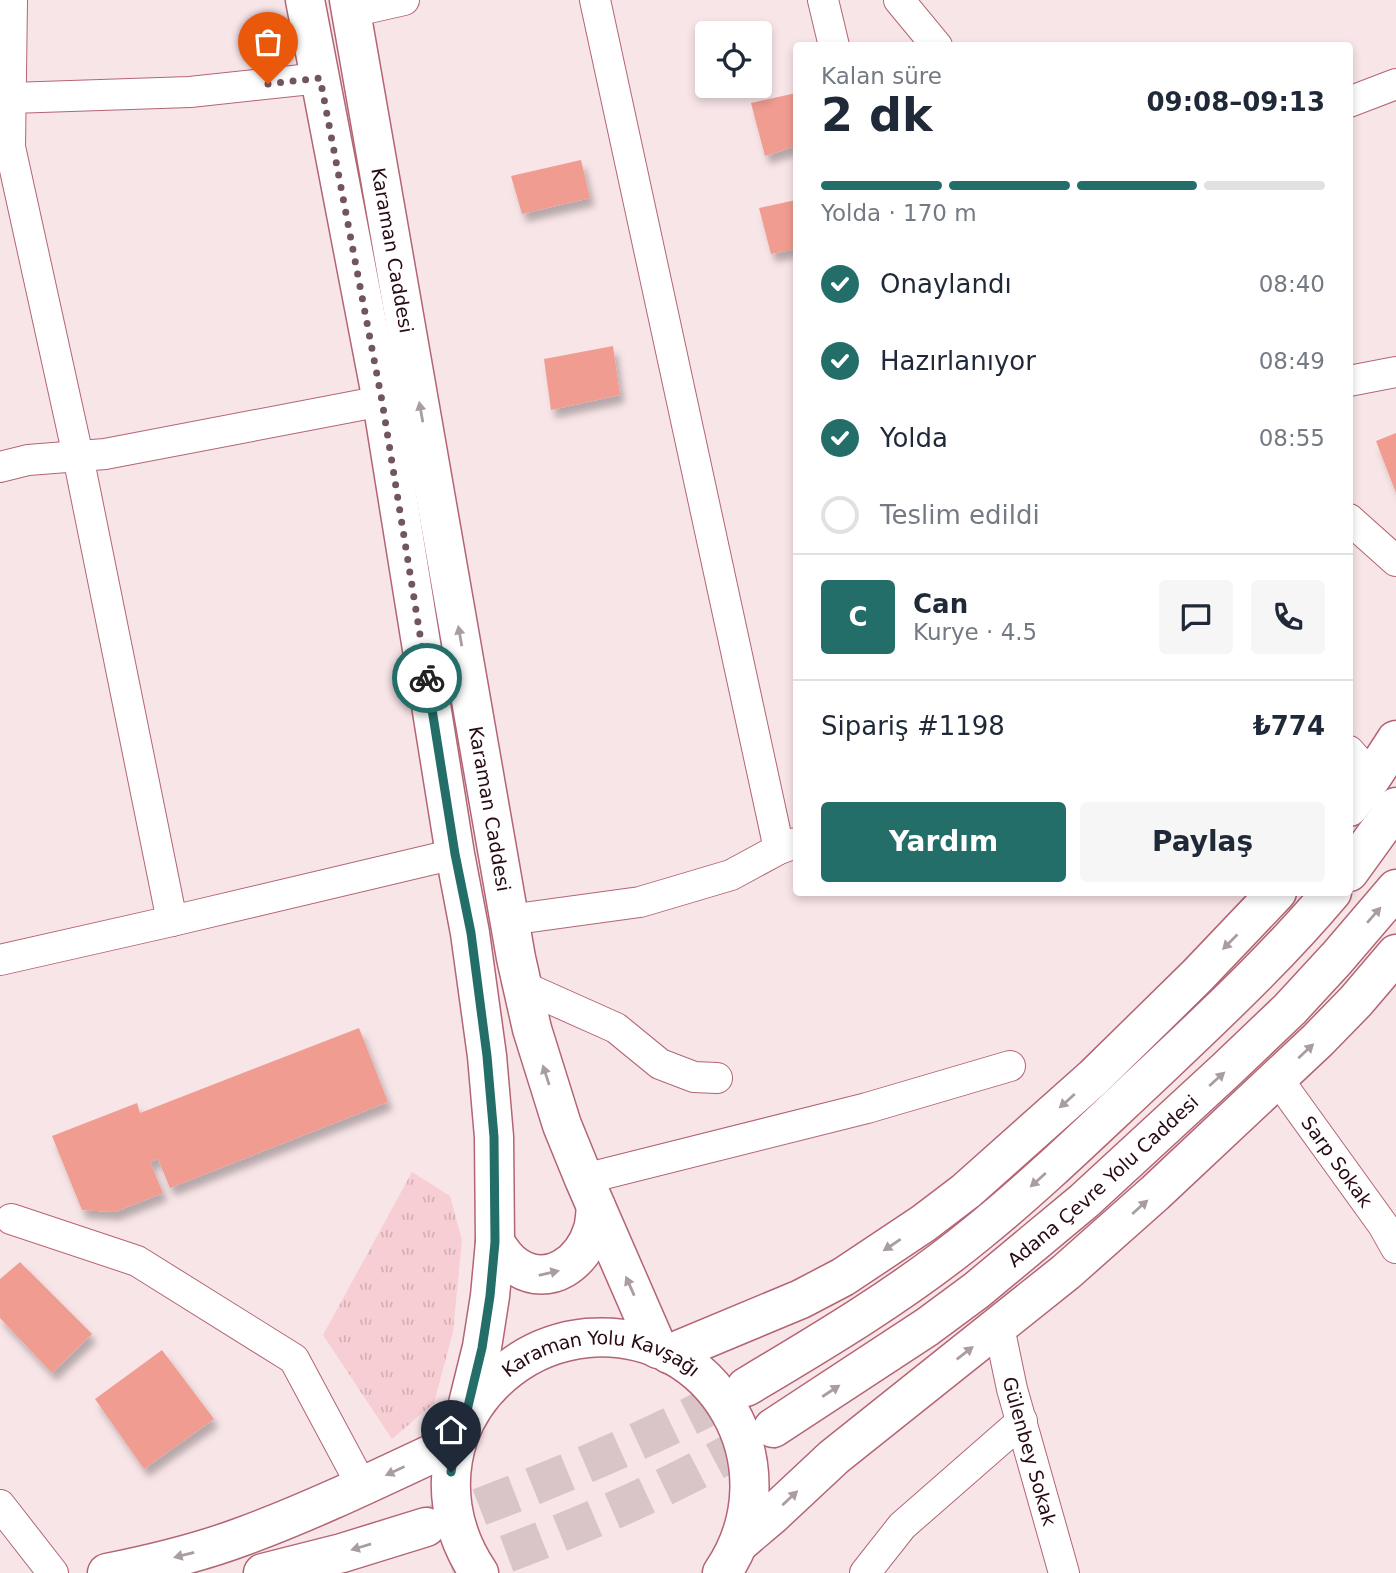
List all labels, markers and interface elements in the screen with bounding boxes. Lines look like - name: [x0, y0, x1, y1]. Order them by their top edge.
- pin: [238, 12.0, 298, 84]
- map controls: [695, 21, 772, 98]
- button: locate: [695, 21, 772, 98]
- icon: bag: [249, 23, 287, 61]
- text: Kalan süre: [821, 63, 942, 89]
- text: 09:08–09:13: [1146, 87, 1325, 117]
- text: 2 dk: [821, 88, 933, 142]
- street label: Karaman Caddesi: [367, 166, 418, 335]
- text: Yolda · 170 m: [821, 200, 977, 226]
- icon: check: [821, 265, 859, 303]
- text: Onaylandı: [880, 269, 1012, 299]
- text: 08:40: [1259, 271, 1325, 297]
- icon: check: [821, 342, 859, 380]
- text: Hazırlanıyor: [880, 346, 1036, 376]
- text: 08:49: [1259, 348, 1325, 374]
- one-way arrow: [415, 401, 426, 423]
- icon: check: [821, 419, 859, 457]
- text: Yolda: [880, 423, 948, 453]
- text: 08:55: [1259, 425, 1325, 451]
- text: Teslim edildi: [880, 500, 1040, 530]
- button: chat: [1159, 580, 1233, 654]
- button: phone: [1251, 580, 1325, 654]
- text: Can: [913, 589, 968, 619]
- text: C: [848, 602, 868, 632]
- text: Kurye · 4.5: [913, 619, 1037, 645]
- one-way arrow: [454, 625, 465, 647]
- courier: [392, 643, 462, 713]
- icon: bike: [408, 659, 446, 697]
- text: Sipariş #1198: [821, 711, 1005, 741]
- text: ₺774: [1253, 711, 1325, 741]
- street label: Karaman Caddesi: [465, 724, 515, 893]
- button: Yardım: [821, 802, 1066, 882]
- button: Paylaş: [1080, 802, 1325, 882]
- one-way arrow: [1366, 907, 1381, 924]
- one-way arrow: [1223, 933, 1239, 950]
- one-way arrow: [1297, 1043, 1315, 1059]
- one-way arrow: [540, 1064, 551, 1085]
- one-way arrow: [1208, 1071, 1226, 1087]
- street label: Adana Çevre Yolu Caddesi: [1003, 1090, 1203, 1271]
- one-way arrow: [1059, 1092, 1076, 1108]
- street label: Sarp Sokak: [1297, 1112, 1377, 1211]
- one-way arrow: [1029, 1172, 1047, 1188]
- one-way arrow: [1131, 1199, 1149, 1215]
- one-way arrow: [883, 1238, 901, 1252]
- one-way arrow: [538, 1267, 560, 1278]
- one-way arrow: [624, 1276, 636, 1296]
- text: Karaman Yolu Kavşağı: [497, 1326, 704, 1381]
- one-way arrow: [956, 1345, 974, 1360]
- street label: Karaman Yolu Kavşağı: [495, 1367, 705, 1389]
- street label: Gülenbey Sokak: [999, 1375, 1061, 1528]
- one-way arrow: [821, 1384, 840, 1397]
- pin: [421, 1400, 481, 1472]
- icon: home: [432, 1411, 470, 1449]
- one-way arrow: [385, 1465, 406, 1476]
- one-way arrow: [781, 1490, 798, 1506]
- one-way arrow: [350, 1542, 371, 1552]
- one-way arrow: [173, 1550, 195, 1561]

